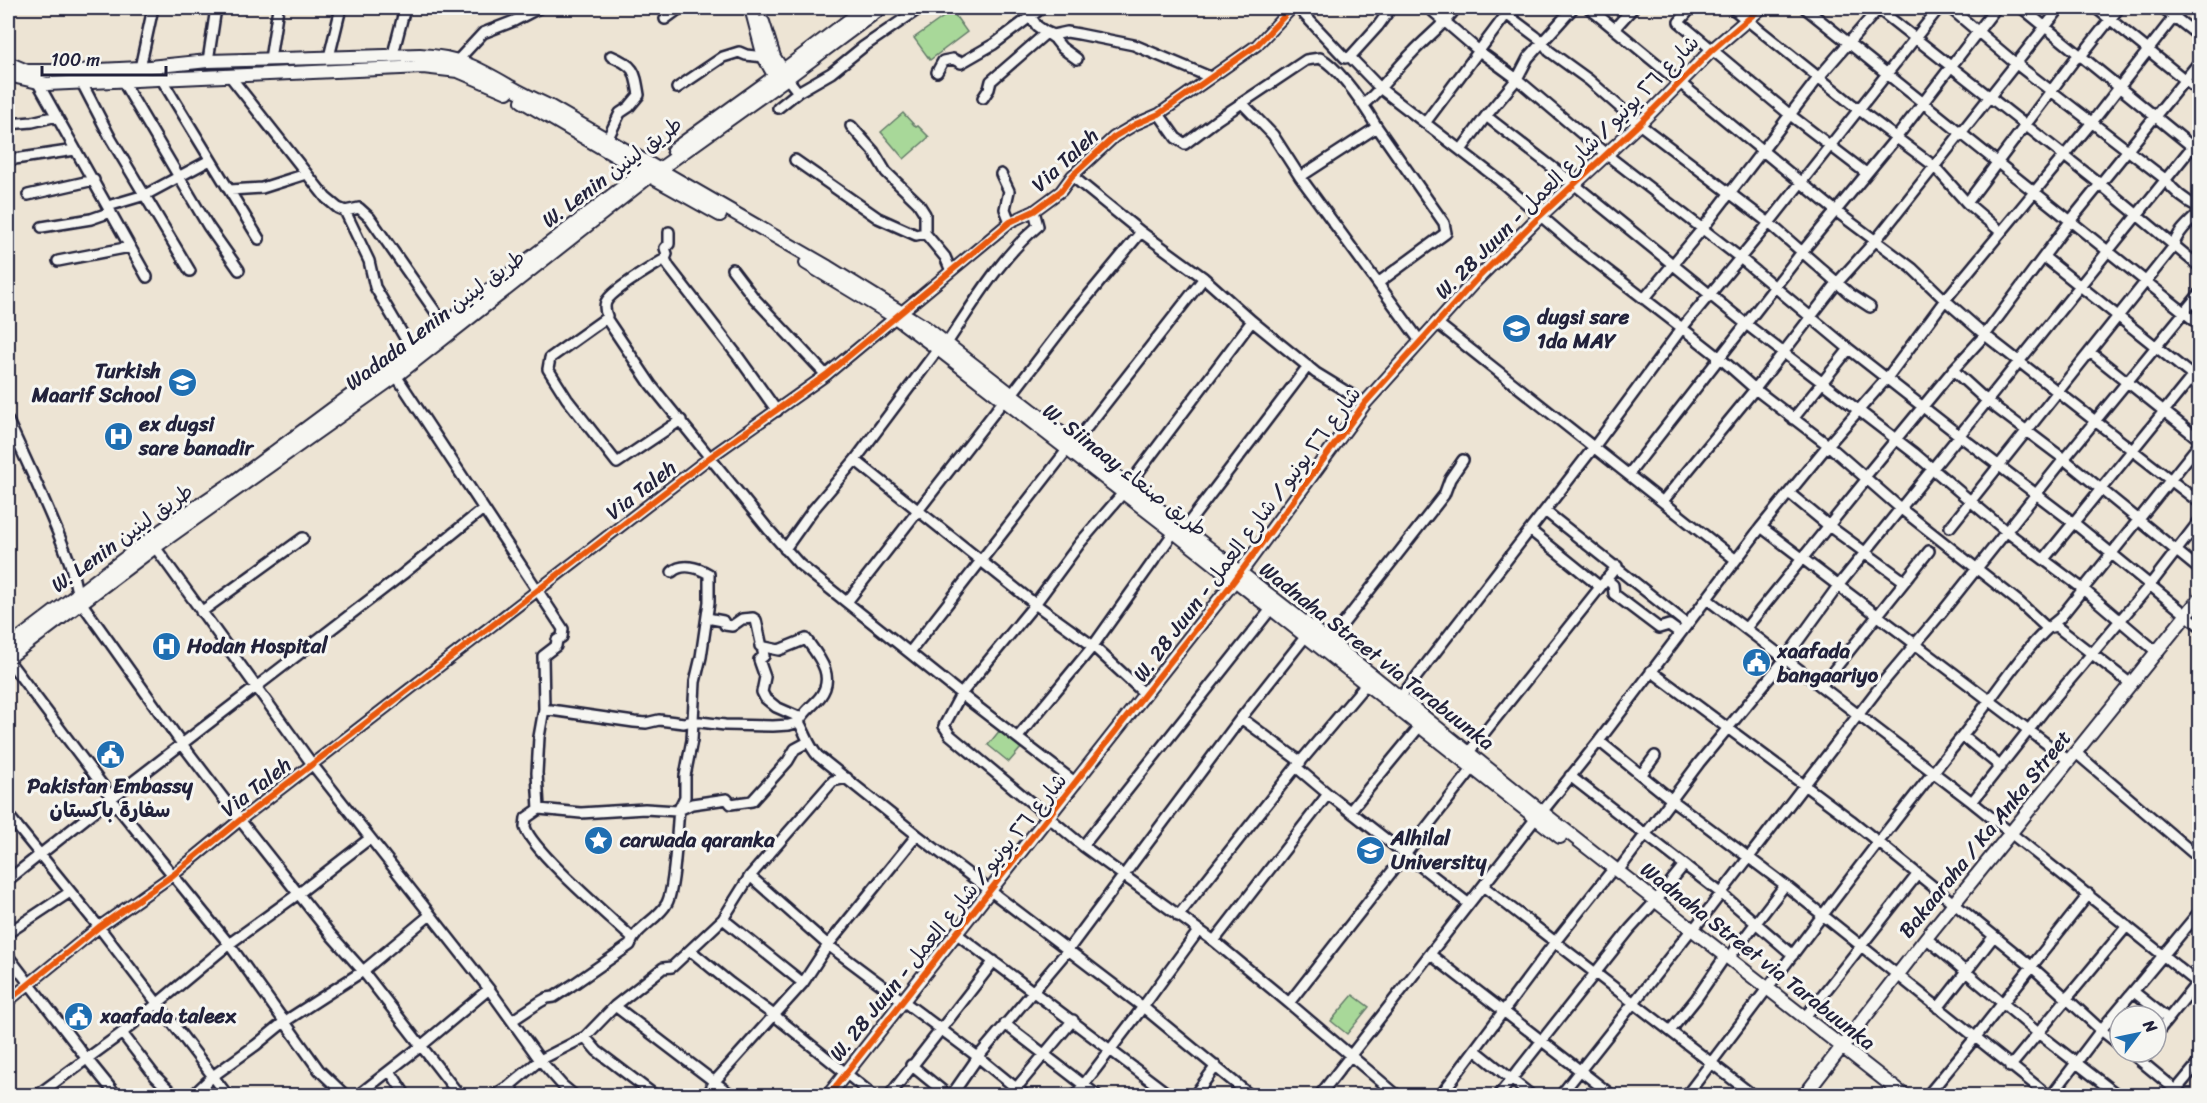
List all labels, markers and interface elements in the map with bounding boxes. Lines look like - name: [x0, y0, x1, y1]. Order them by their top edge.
- street label: W. 28 Juun - شارع ٢٦ يونيو / شارع العمل: [1425, 25, 1709, 309]
- scale bar: [42, 39, 166, 77]
- text: 100 m: [51, 44, 100, 76]
- street label: W. Lenin طريق لينين: [533, 106, 691, 238]
- street label: Via Taleh: [1022, 118, 1108, 202]
- street label: Wadada Lenin طريق لينين: [336, 239, 534, 401]
- place label: dugsi sare 1da MAY: [1537, 298, 1630, 360]
- school or university icon: dugsi sare 1da MAY: [1500, 313, 1532, 345]
- place label: Turkish Maarif School: [31, 352, 162, 414]
- school or university icon: Turkish Maarif School: [166, 367, 198, 399]
- street label: W. 28 Juun - شارع ٢٦ يونيو / شارع العمل: [1123, 378, 1371, 690]
- street label: W. Siinaay طريق صنعاء: [1034, 393, 1216, 547]
- place label: ex dugsi sare banadir: [138, 405, 255, 467]
- hospital icon: ex dugsi sare banadir: [102, 420, 134, 452]
- street label: Via Taleh: [597, 450, 685, 530]
- street label: W. Lenin طريق لينين: [42, 473, 202, 603]
- street label: Wadnaha Street via Tarabuunka: [1251, 551, 1504, 761]
- place label: Hodan Hospital: [186, 627, 328, 665]
- hospital icon: Hodan Hospital: [150, 630, 182, 662]
- place label: xaafada bangaariyo: [1776, 632, 1878, 694]
- public building icon: xaafada bangaariyo: [1740, 647, 1772, 679]
- street label: Bakaaraha / Ka Anka Street: [1889, 721, 2081, 947]
- public building icon: Pakistan Embassy سفارة باكستان: [94, 739, 126, 771]
- street label: Via Taleh: [212, 747, 300, 827]
- street label: W. 28 Juun - شارع ٢٦ يونيو / شارع العمل: [819, 764, 1077, 1070]
- place label: Pakistan Embassy سفارة باكستان: [27, 767, 194, 829]
- place label: Alhilal University: [1390, 819, 1488, 881]
- place label: carwada qaranka: [619, 821, 775, 859]
- place icon: carwada qaranka: [583, 824, 615, 856]
- school or university icon: Alhilal University: [1354, 834, 1386, 866]
- street label: Wadnaha Street via Tarabuunka: [1632, 851, 1885, 1061]
- place label: xaafada taleex: [99, 997, 237, 1035]
- public building icon: xaafada taleex: [63, 1000, 95, 1032]
- north arrow: [2108, 1004, 2168, 1064]
- text: N: [2135, 1013, 2166, 1039]

